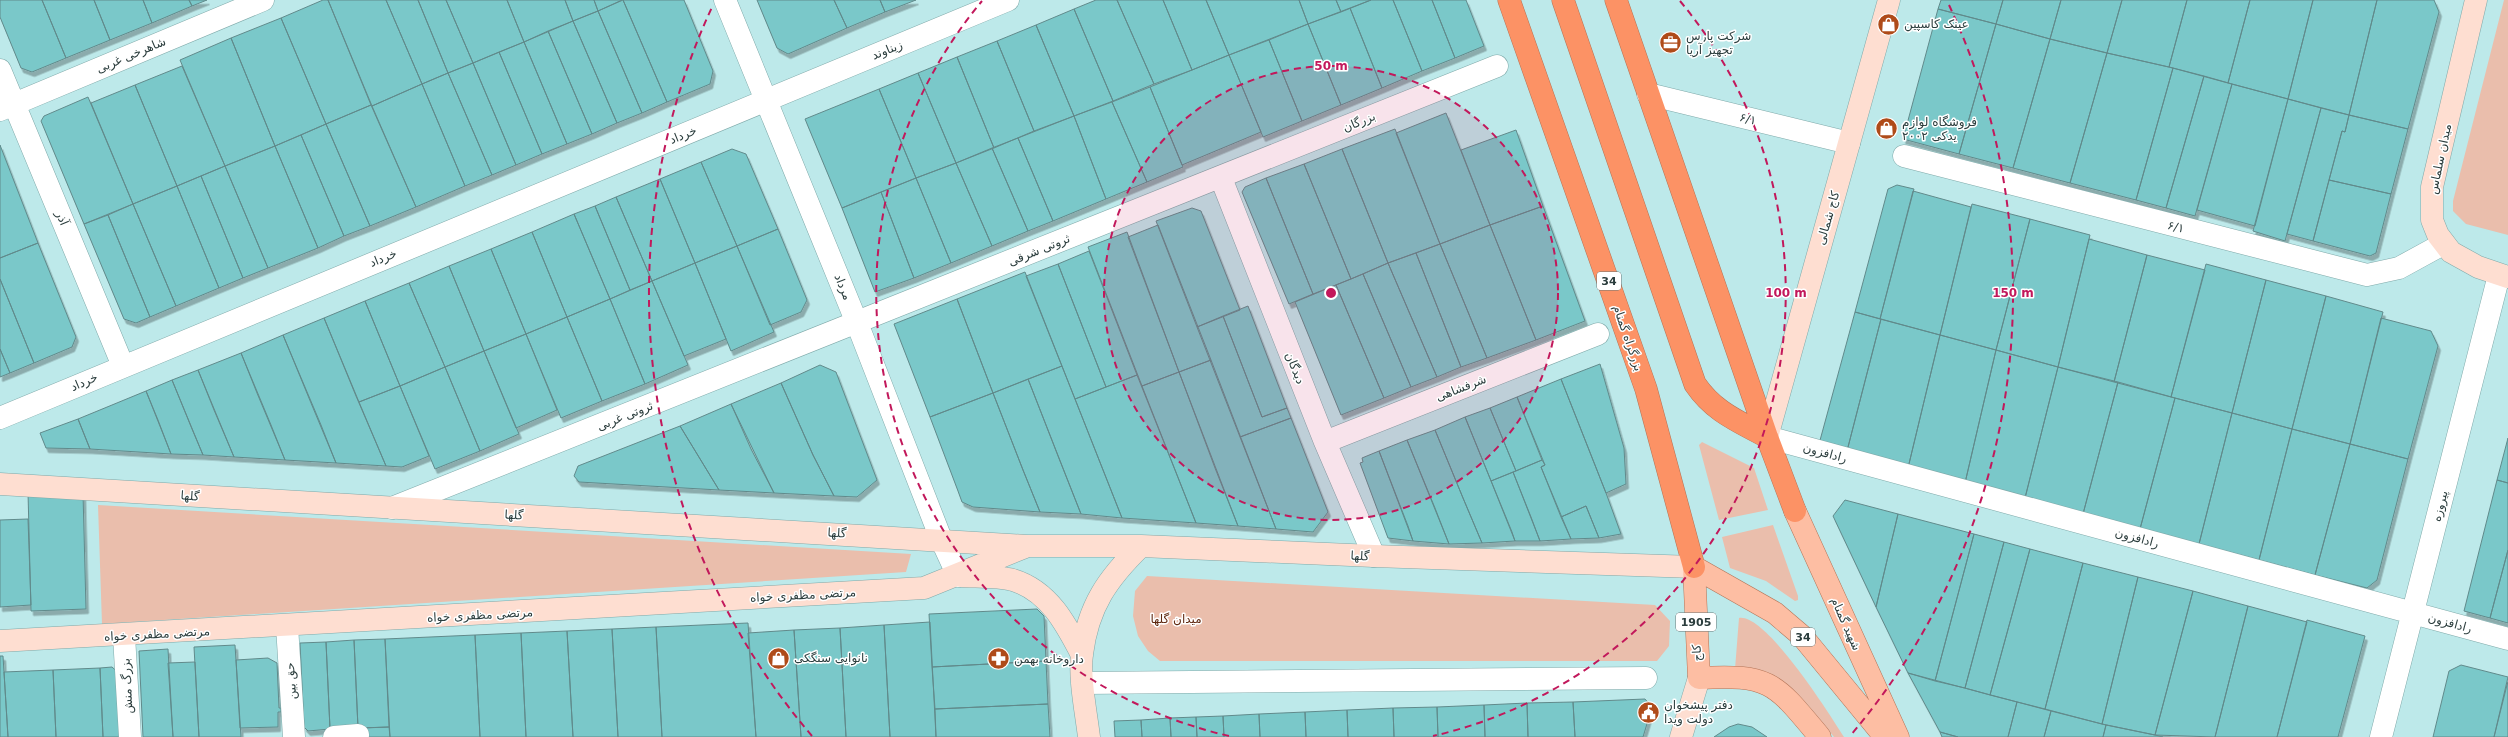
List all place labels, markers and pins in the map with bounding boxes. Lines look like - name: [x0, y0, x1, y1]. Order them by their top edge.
- shop icon: عینک کاسپین: [1875, 11, 1901, 37]
- place label: عینک کاسپین: [1904, 17, 1969, 32]
- place label: شرکت پارس تجهیز آریا: [1686, 29, 1751, 58]
- office icon: شرکت پارس تجهیز آریا: [1657, 30, 1683, 56]
- place label: فروشگاه لوازم یدکی ۲۰۰۲: [1902, 115, 1977, 143]
- shop icon: فروشگاه لوازم یدکی ۲۰۰۲: [1873, 116, 1899, 142]
- centre of rings: [1324, 286, 1338, 300]
- shop icon: نانوایی سنگکی: [766, 645, 792, 671]
- pharmacy icon: داروخانه بهمن: [986, 646, 1012, 672]
- place label: نانوایی سنگکی: [794, 651, 868, 666]
- place label: داروخانه بهمن: [1014, 652, 1084, 667]
- place label: دفتر پیشخوان دولت ویدا: [1664, 698, 1733, 727]
- public building icon: دفتر پیشخوان دولت ویدا: [1636, 699, 1662, 725]

